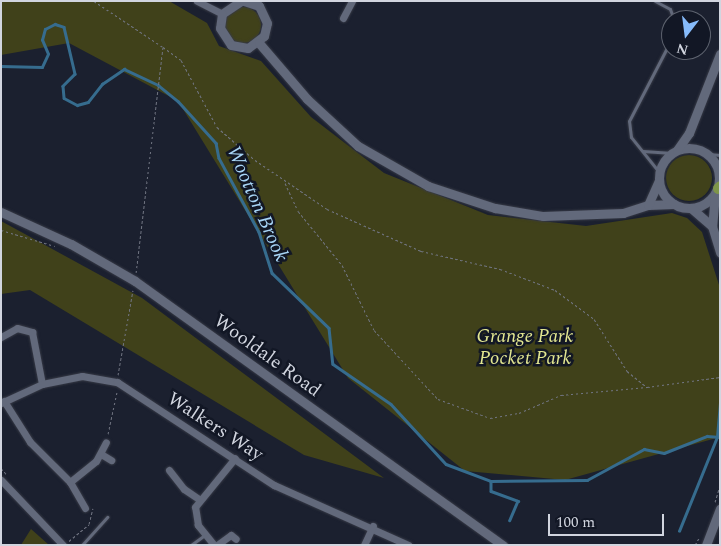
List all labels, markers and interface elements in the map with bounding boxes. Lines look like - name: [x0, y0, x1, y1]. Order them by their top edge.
- north arrow: [661, 10, 711, 60]
- text: N: [674, 37, 690, 61]
- water label: Wootton Brook: [221, 142, 293, 266]
- street label: Wooldale Road: [209, 310, 325, 402]
- park label: Grange Park Pocket Park: [477, 326, 573, 370]
- street label: Walkers Way: [163, 388, 267, 466]
- scale bar: [551, 504, 667, 536]
- text: 100 m: [556, 511, 595, 534]

